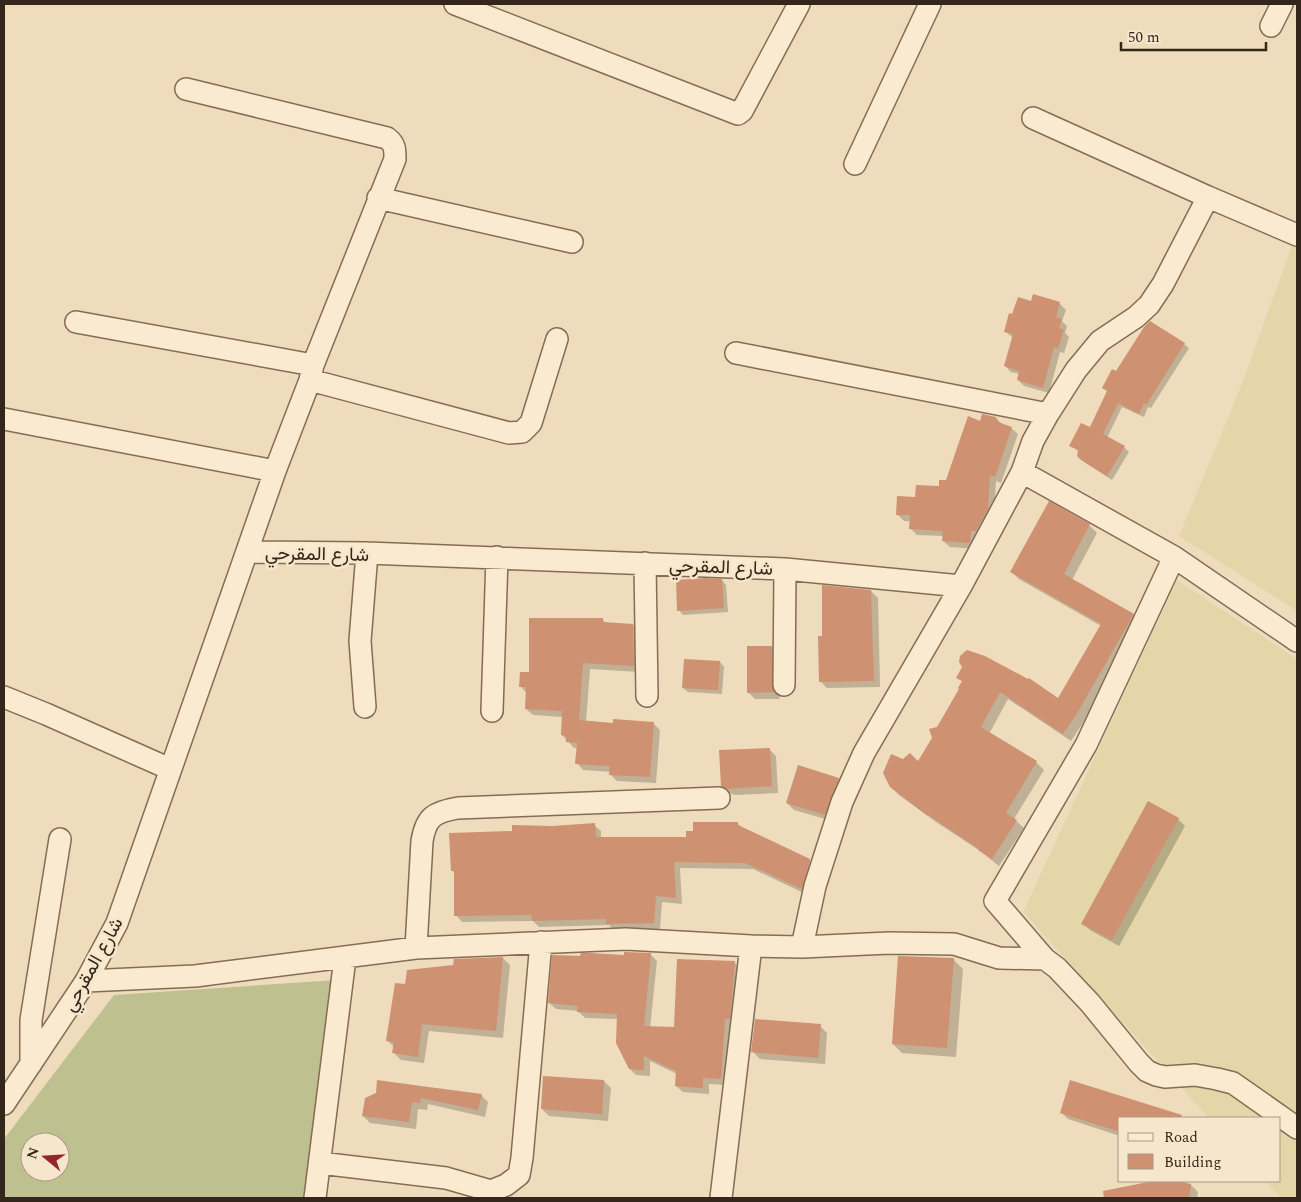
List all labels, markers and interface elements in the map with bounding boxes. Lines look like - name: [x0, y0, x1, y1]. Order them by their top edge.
- scale bar: [1121, 20, 1266, 52]
- text: 50 m: [1128, 26, 1160, 49]
- street label: شارع المقرحي: [265, 539, 369, 570]
- street label: شارع المقرحي: [668, 551, 773, 584]
- street label: شارع المقرحي: [55, 912, 131, 1017]
- legend: [1118, 1117, 1281, 1182]
- text: Road: [1164, 1126, 1198, 1149]
- north arrow: [20, 1132, 70, 1182]
- text: N: [21, 1144, 45, 1162]
- text: Building: [1164, 1151, 1221, 1174]

